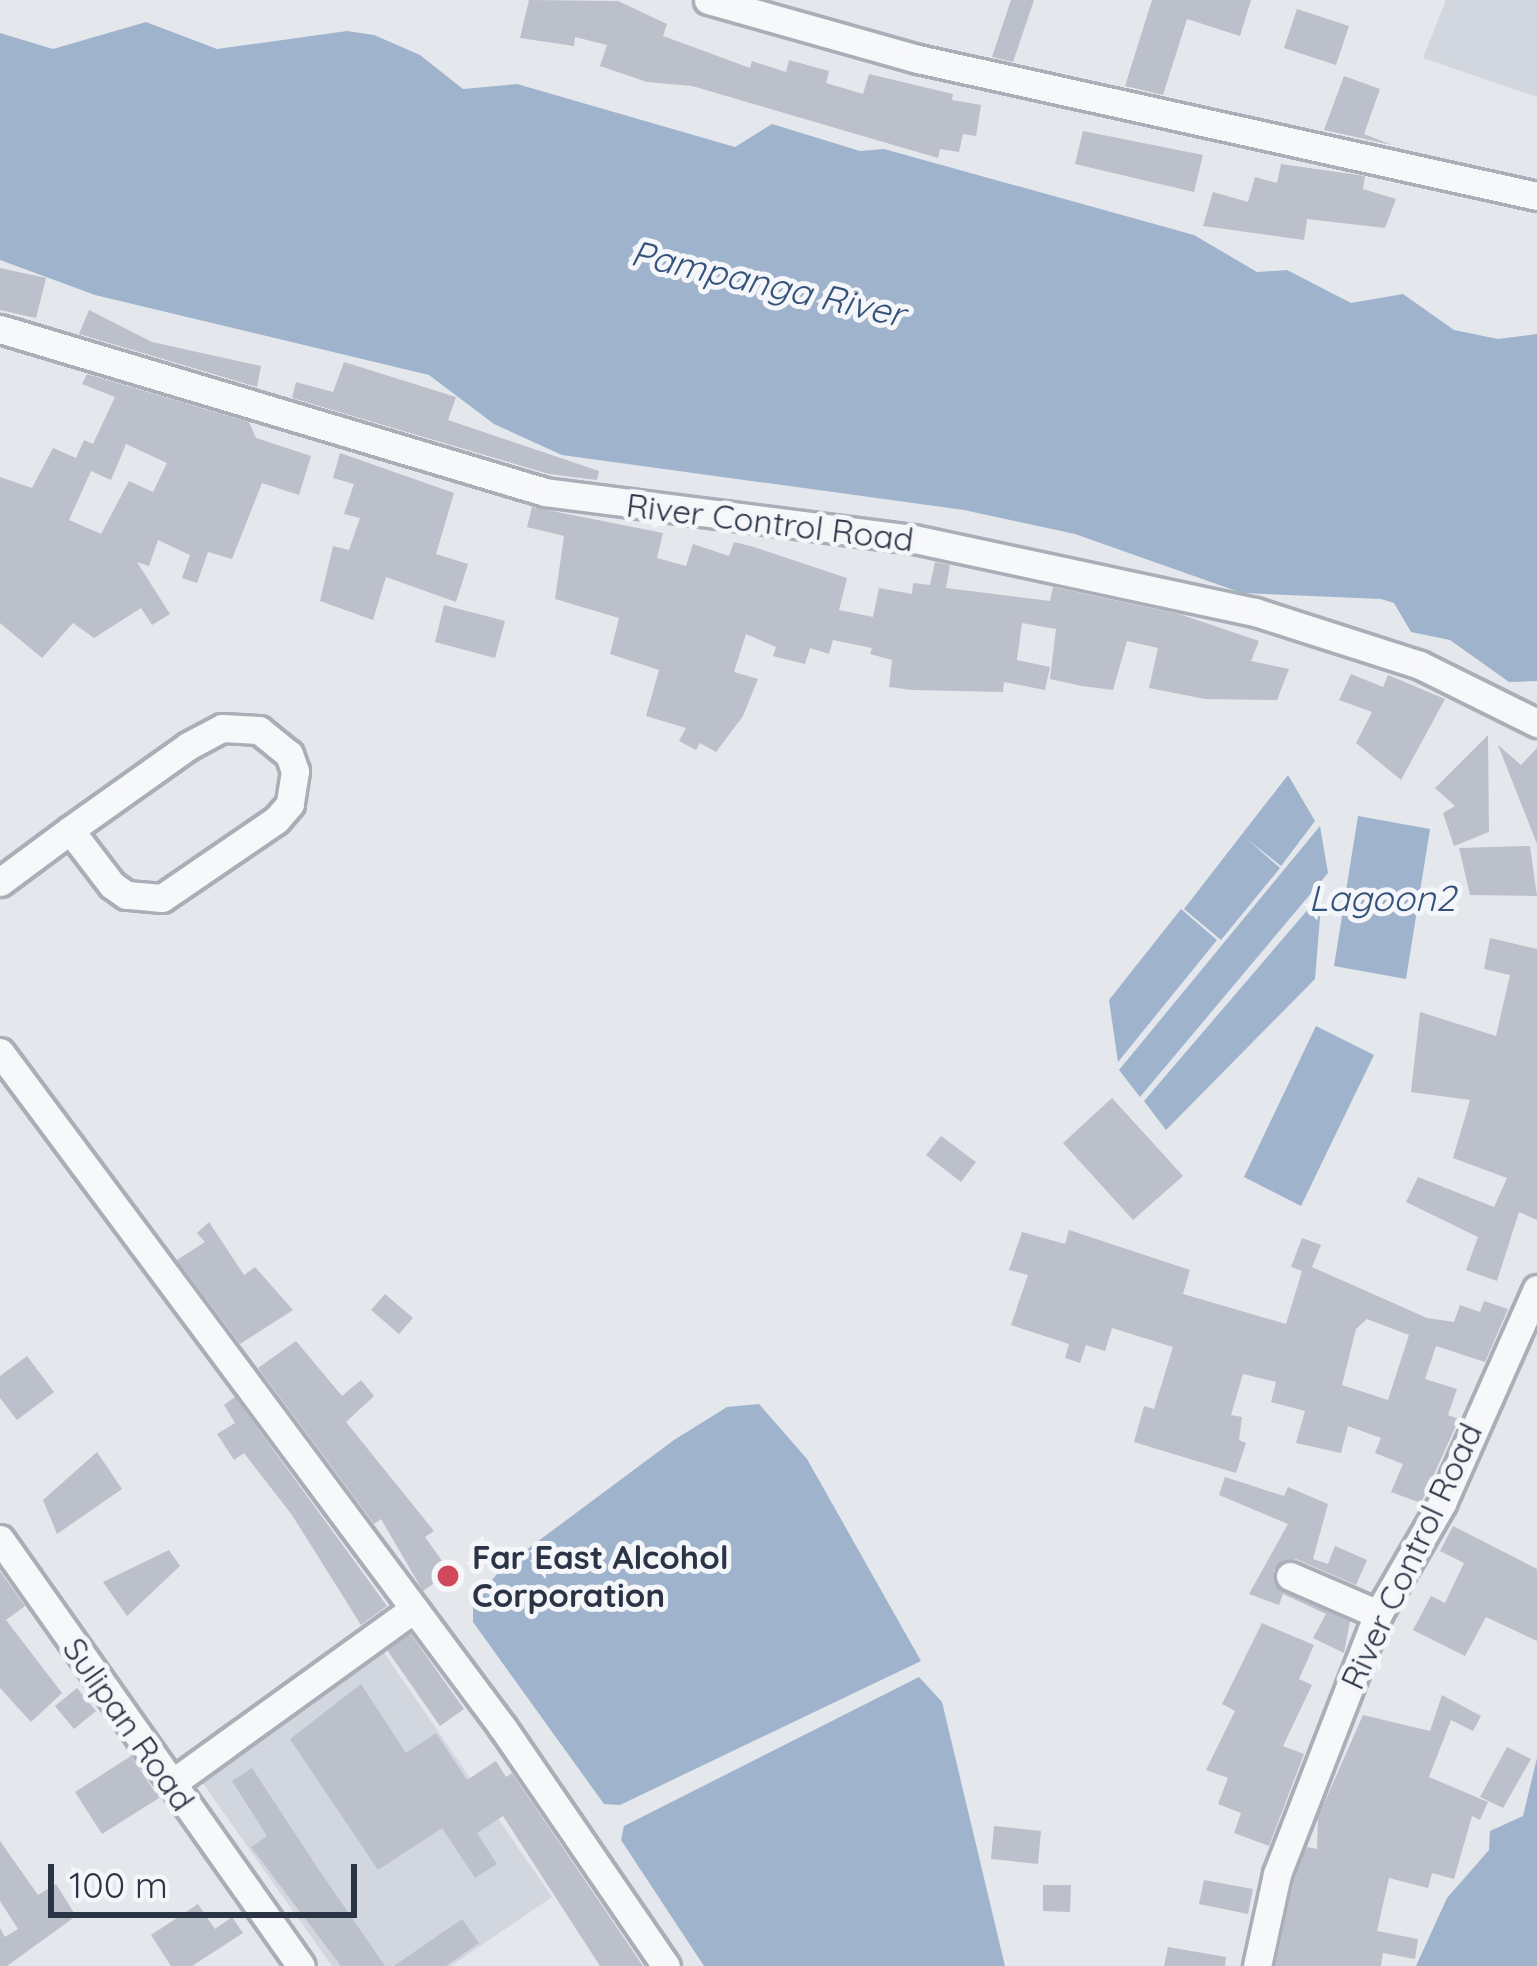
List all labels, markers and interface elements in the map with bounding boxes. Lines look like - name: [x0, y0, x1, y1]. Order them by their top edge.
- water label: Pampanga River: [627, 231, 909, 335]
- street label: River Control Road: [624, 485, 916, 559]
- water label: Lagoon2: [1309, 876, 1455, 920]
- street label: River Control Road: [1332, 1417, 1490, 1695]
- place label: Far East Alcohol Corporation: [472, 1537, 729, 1615]
- marker: Far East Alcohol Corporation: [435, 1563, 461, 1589]
- street label: Sulipan Road: [55, 1630, 203, 1818]
- scale bar: [54, 1840, 363, 1914]
- text: 100 m: [69, 1862, 168, 1907]

